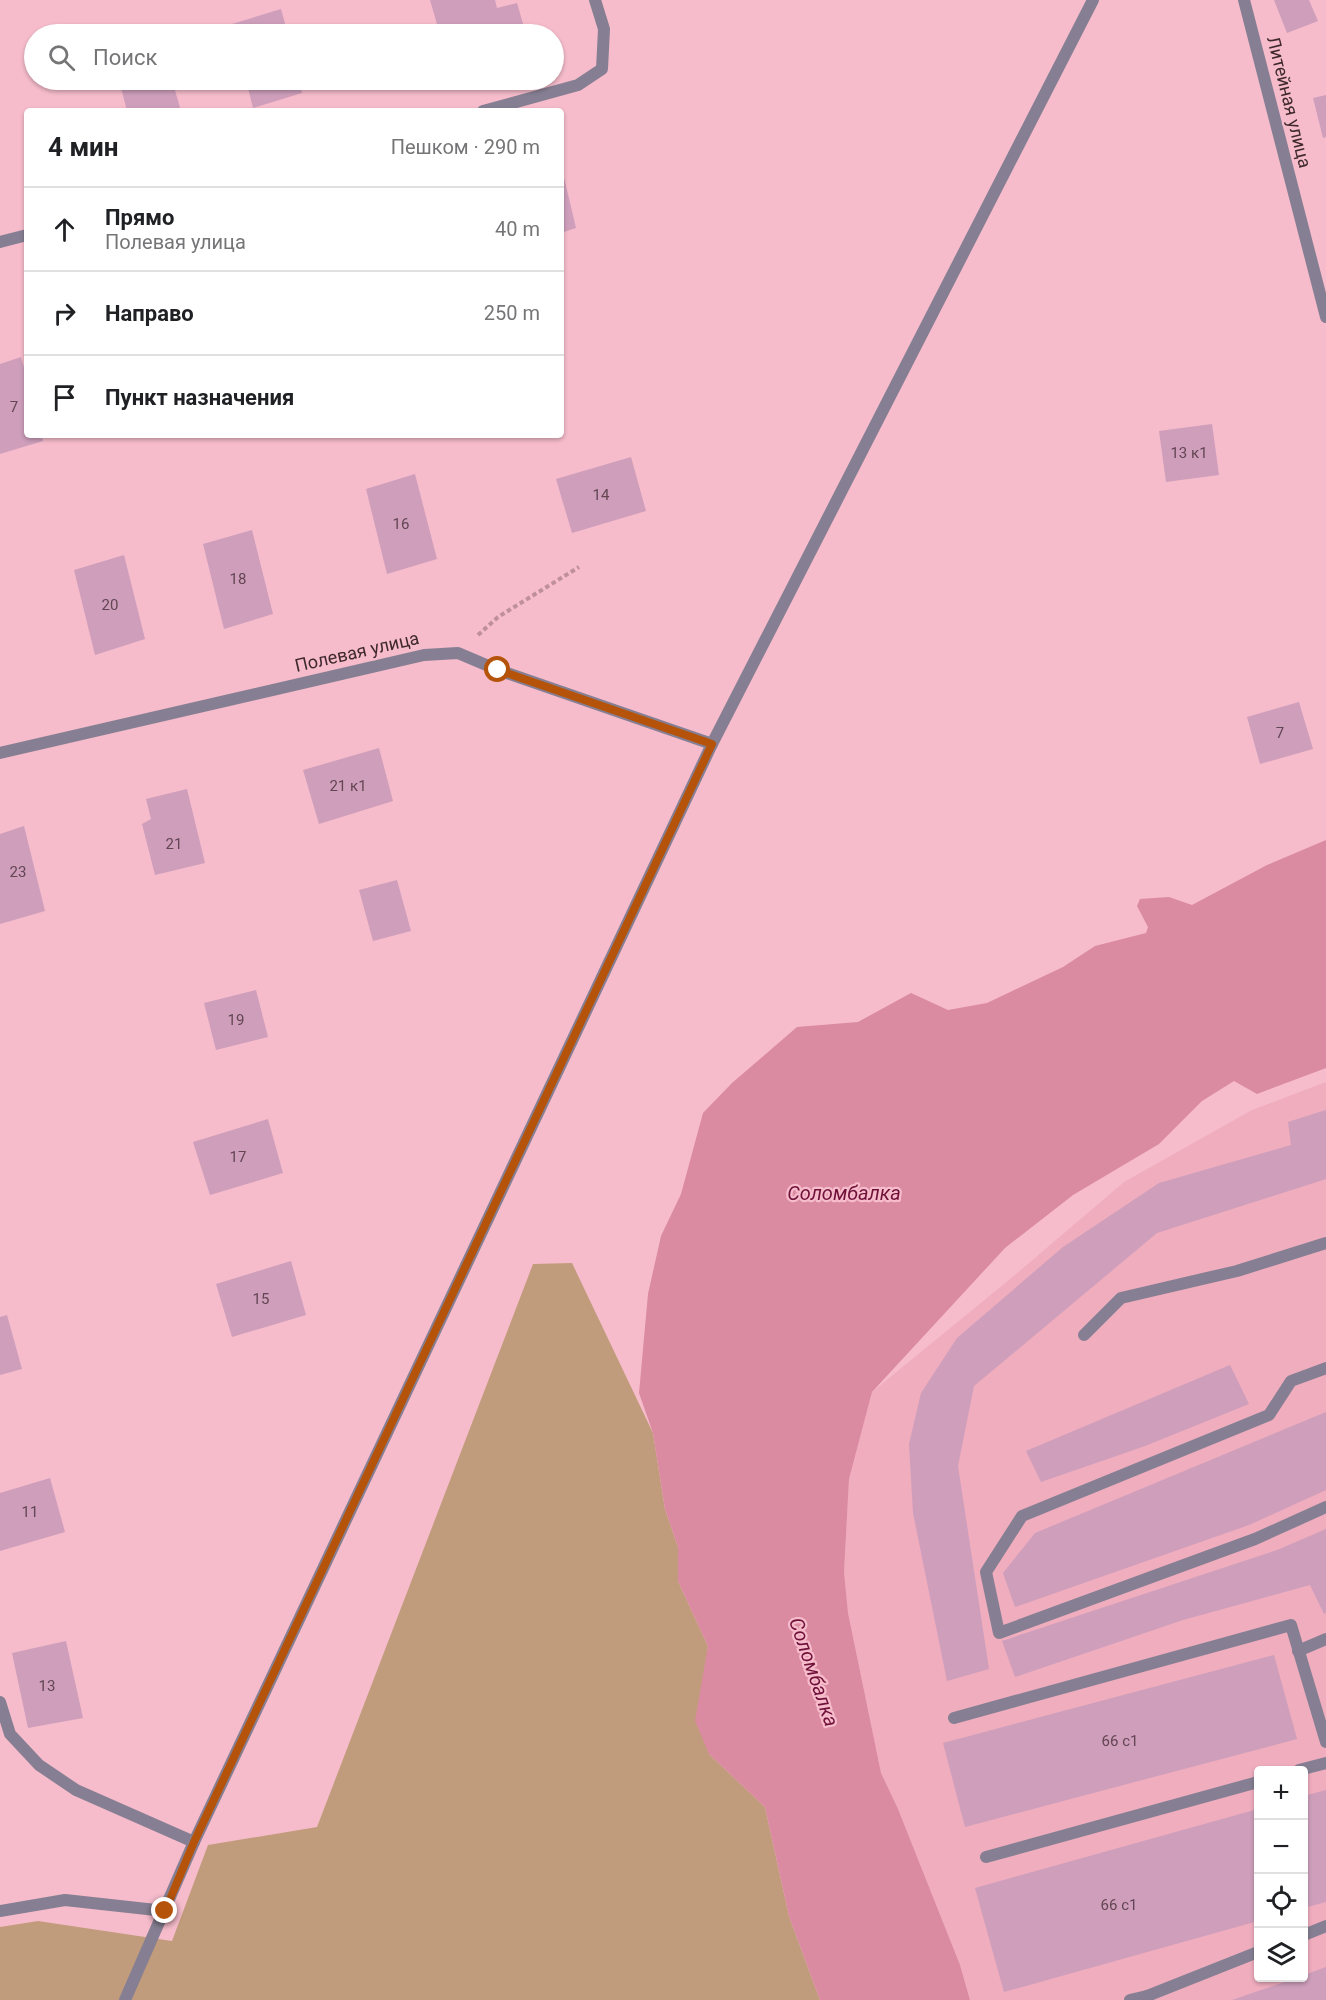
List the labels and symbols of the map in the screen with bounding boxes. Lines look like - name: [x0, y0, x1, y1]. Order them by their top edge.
- street label: Литейная улица: [1263, 34, 1316, 170]
- house number: 7: [10, 398, 18, 416]
- house number: 13 к1: [1170, 444, 1208, 462]
- house number: 14: [593, 486, 610, 504]
- house number: 16: [393, 515, 409, 533]
- house number: 18: [230, 570, 246, 588]
- house number: 20: [102, 596, 118, 614]
- street label: Полевая улица: [293, 627, 421, 676]
- route start: [484, 656, 510, 682]
- house number: 7: [1276, 724, 1284, 742]
- house number: 21 к1: [329, 777, 367, 795]
- house number: 21: [166, 835, 182, 853]
- house number: 23: [10, 863, 26, 881]
- house number: 19: [228, 1011, 244, 1029]
- house number: 17: [230, 1148, 246, 1166]
- water label: Соломбалка: [787, 1181, 901, 1205]
- house number: 15: [253, 1290, 269, 1308]
- house number: 11: [22, 1503, 38, 1521]
- water label: Соломбалка: [784, 1614, 844, 1730]
- house number: 13: [39, 1677, 55, 1695]
- house number: 66 с1: [1102, 1732, 1138, 1750]
- house number: 66 с1: [1101, 1896, 1137, 1914]
- route end: [151, 1897, 177, 1923]

